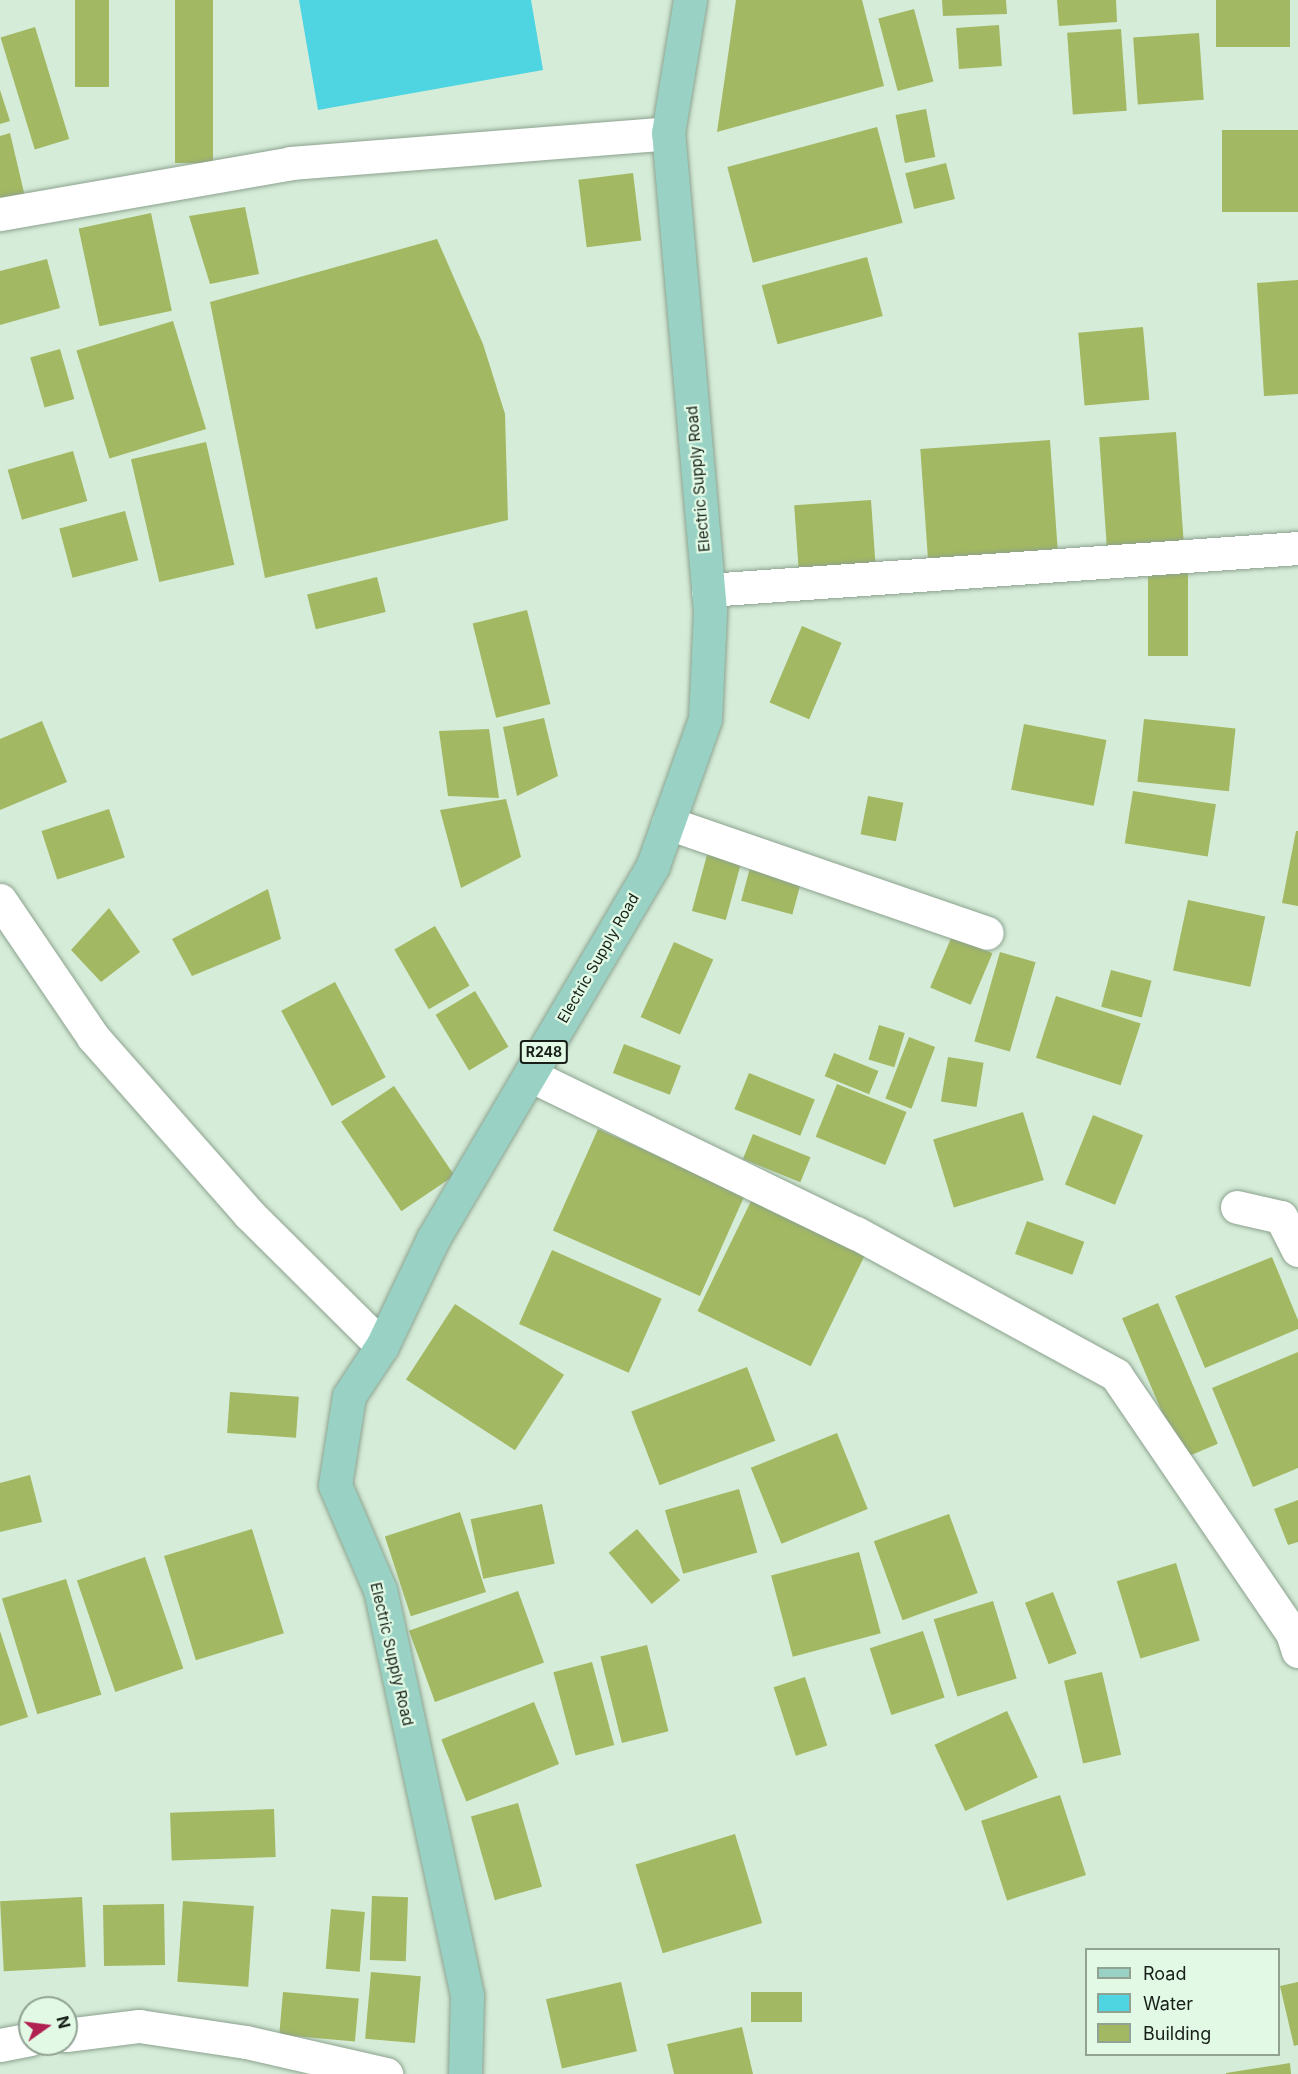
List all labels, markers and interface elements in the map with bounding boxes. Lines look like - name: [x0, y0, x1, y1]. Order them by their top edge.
- street label: Electric Supply Road: [683, 405, 713, 553]
- street label: Electric Supply Road: [554, 890, 642, 1026]
- road number: R248: [518, 1041, 570, 1063]
- street label: Electric Supply Road: [367, 1581, 417, 1727]
- legend: [1085, 1948, 1280, 2056]
- text: Road: [1143, 1963, 1186, 1984]
- text: Water: [1143, 1993, 1193, 2014]
- north arrow: [18, 1996, 78, 2056]
- text: N: [52, 2014, 75, 2030]
- text: Building: [1143, 2023, 1211, 2044]

